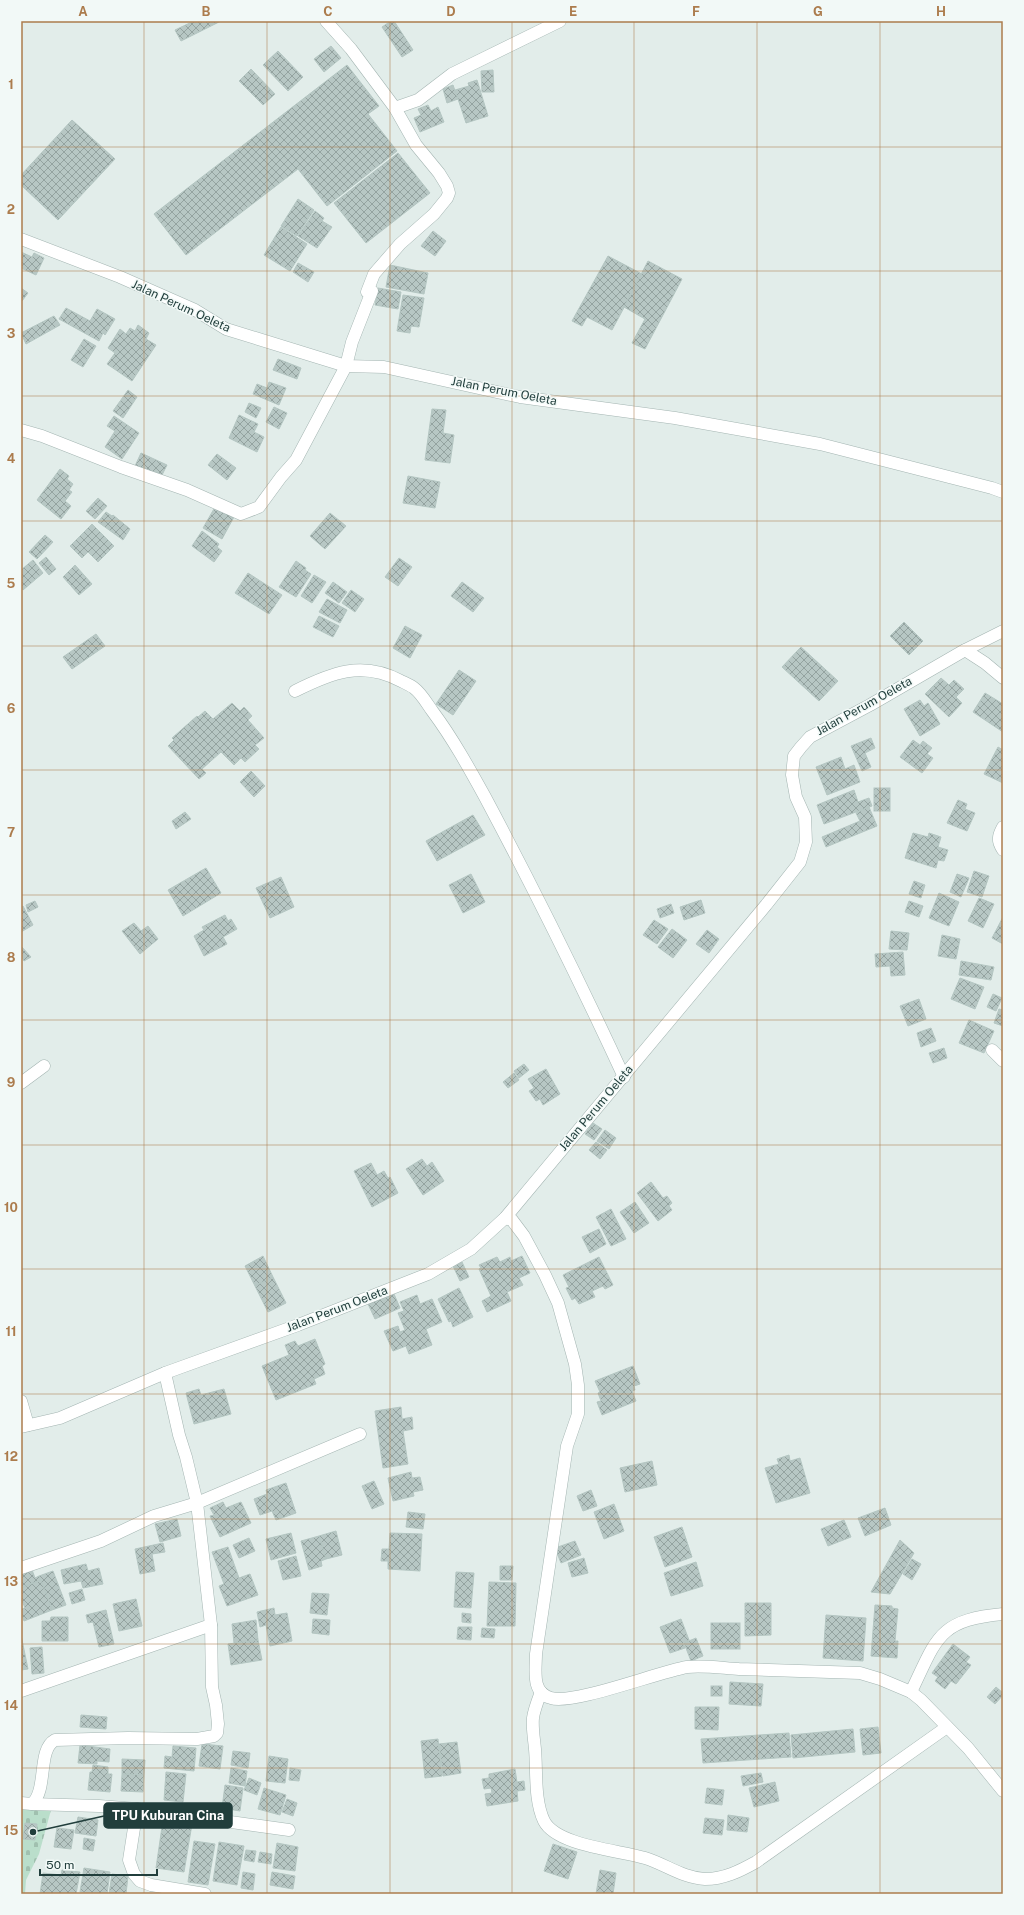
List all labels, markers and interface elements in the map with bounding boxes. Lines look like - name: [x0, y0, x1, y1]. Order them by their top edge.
- text: A: [78, 4, 88, 19]
- text: B: [202, 4, 211, 19]
- text: C: [323, 4, 333, 19]
- text: D: [446, 4, 456, 19]
- text: E: [569, 4, 577, 19]
- text: F: [692, 4, 700, 19]
- text: G: [813, 4, 823, 19]
- text: H: [936, 4, 946, 19]
- text: 1: [8, 77, 14, 92]
- text: 2: [7, 202, 15, 217]
- street label: Jalan Perum Oeleta: [129, 277, 233, 335]
- text: 3: [7, 326, 16, 341]
- street label: Jalan Perum Oeleta: [450, 374, 558, 408]
- text: 4: [7, 451, 16, 466]
- text: 5: [7, 576, 16, 591]
- street label: Jalan Perum Oeleta: [814, 674, 914, 738]
- text: 6: [7, 701, 16, 716]
- text: 7: [7, 825, 15, 840]
- text: 8: [7, 950, 16, 965]
- street label: Jalan Perum Oeleta: [556, 1062, 636, 1154]
- text: 9: [7, 1075, 15, 1090]
- text: 10: [4, 1200, 18, 1215]
- street label: Jalan Perum Oeleta: [284, 1283, 390, 1335]
- text: 11: [5, 1324, 17, 1339]
- text: 12: [4, 1449, 18, 1464]
- text: 13: [4, 1574, 18, 1589]
- text: 14: [4, 1698, 19, 1713]
- callout: TPU Kuburan Cina: [104, 1803, 232, 1828]
- text: TPU Kuburan Cina: [112, 1808, 224, 1823]
- text: 15: [4, 1823, 18, 1838]
- scale bar: [40, 1851, 157, 1877]
- text: 50 m: [46, 1858, 74, 1872]

